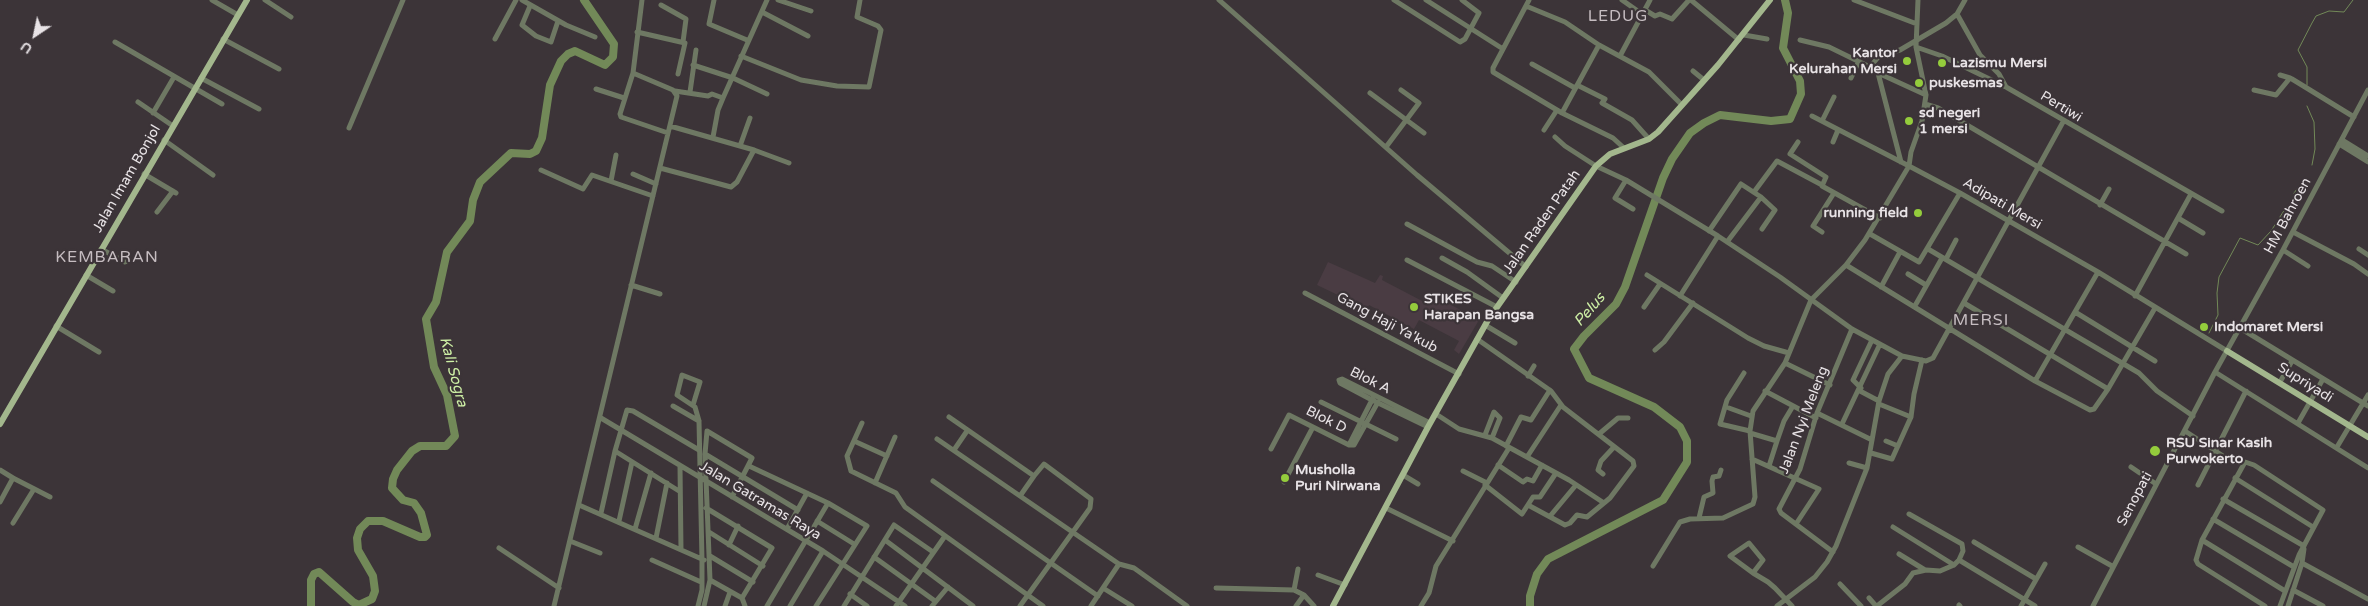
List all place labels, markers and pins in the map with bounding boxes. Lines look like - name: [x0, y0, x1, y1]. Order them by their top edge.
- place label: Kantor Kelurahan Mersi: [1789, 45, 1897, 78]
- marker: Kantor Kelurahan Mersi: [1901, 55, 1913, 67]
- place label: Lazismu Mersi: [1952, 55, 2047, 71]
- marker: Lazismu Mersi: [1936, 57, 1948, 69]
- place label: puskesmas: [1929, 75, 2003, 91]
- marker: puskesmas: [1913, 77, 1925, 89]
- place label: sd negeri 1 mersi: [1919, 105, 1980, 138]
- marker: sd negeri 1 mersi: [1903, 115, 1915, 127]
- place label: running field: [1823, 205, 1908, 221]
- marker: running field: [1912, 207, 1924, 219]
- place label: STIKES Harapan Bangsa: [1424, 291, 1534, 324]
- marker: STIKES Harapan Bangsa: [1408, 301, 1420, 313]
- place label: Indomaret Mersi: [2214, 319, 2323, 335]
- marker: Indomaret Mersi: [2198, 321, 2210, 333]
- place label: RSU Sinar Kasih Purwokerto: [2166, 435, 2272, 468]
- marker: RSU Sinar Kasih Purwokerto: [2148, 444, 2162, 458]
- place label: Musholla Puri Nirwana: [1295, 462, 1381, 494]
- marker: Musholla Puri Nirwana: [1279, 472, 1291, 484]

